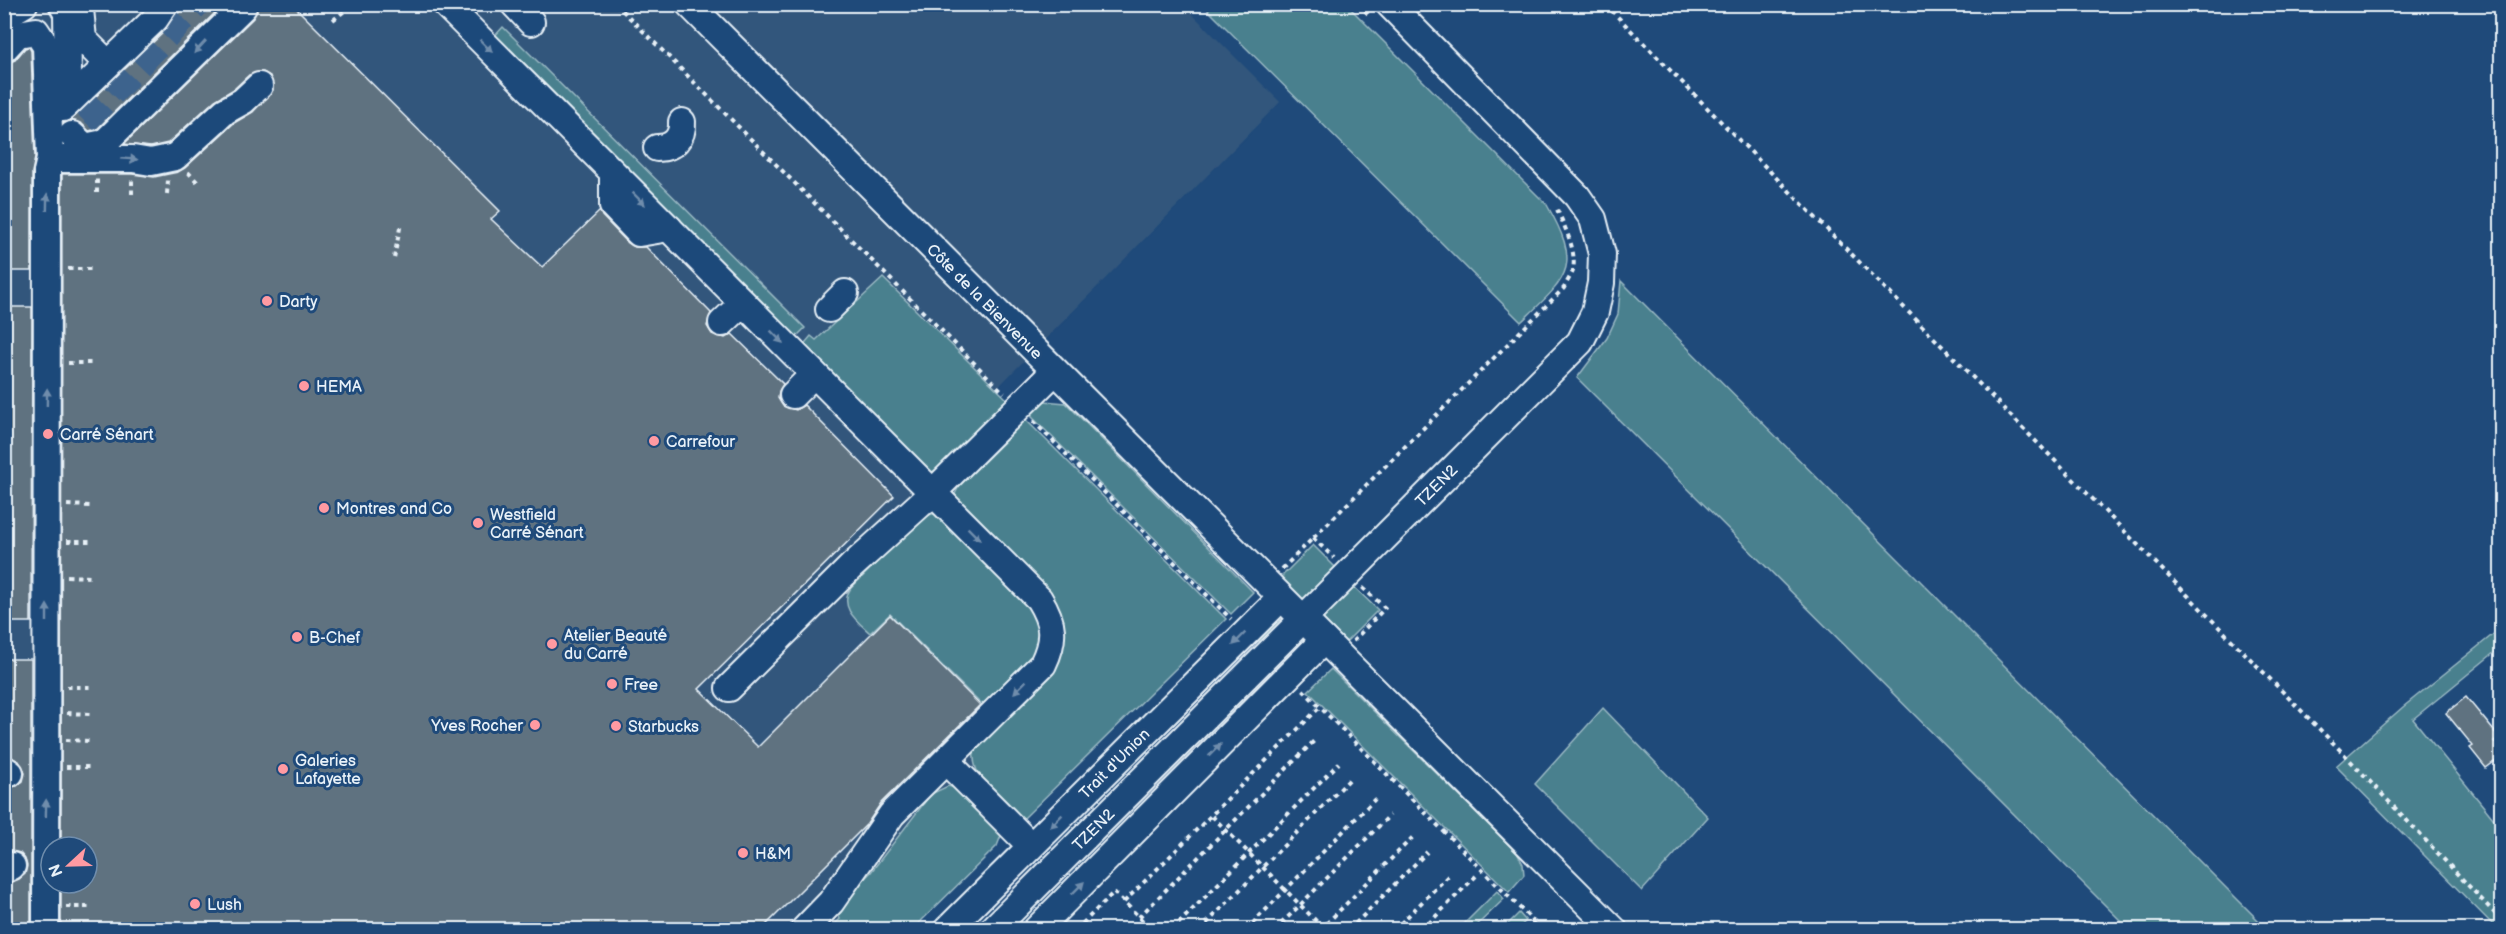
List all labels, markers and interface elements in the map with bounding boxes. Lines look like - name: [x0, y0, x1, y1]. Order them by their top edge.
- one-way arrow: [479, 39, 494, 53]
- one-way arrow: [193, 40, 207, 55]
- one-way arrow: [120, 155, 139, 164]
- one-way arrow: [632, 191, 646, 205]
- one-way arrow: [42, 193, 52, 212]
- street label: Côte de la Bienvenue: [922, 240, 1046, 364]
- place label: Darty: [279, 293, 318, 312]
- marker: Darty: [260, 294, 274, 308]
- one-way arrow: [769, 329, 783, 343]
- place label: HEMA: [316, 378, 362, 397]
- marker: HEMA: [297, 379, 311, 393]
- one-way arrow: [42, 388, 52, 407]
- place label: Carré Sénart: [60, 426, 154, 445]
- marker: Carré Sénart: [41, 427, 55, 441]
- place label: Carrefour: [666, 433, 735, 452]
- marker: Carrefour: [647, 434, 661, 448]
- street label: TZEN2: [1412, 461, 1462, 511]
- place label: Montres and Co: [336, 500, 452, 519]
- marker: Montres and Co: [317, 501, 331, 515]
- place label: Westfield Carré Sénart: [490, 506, 584, 543]
- marker: Westfield Carré Sénart: [471, 516, 485, 530]
- one-way arrow: [966, 526, 980, 540]
- one-way arrow: [42, 604, 52, 623]
- place label: Atelier Beauté du Carré: [564, 627, 667, 664]
- place label: B-Chef: [309, 629, 361, 648]
- marker: B-Chef: [290, 630, 304, 644]
- one-way arrow: [1232, 631, 1246, 645]
- marker: Atelier Beauté du Carré: [545, 637, 559, 651]
- place label: Free: [624, 676, 658, 695]
- marker: Free: [605, 677, 619, 691]
- one-way arrow: [1013, 680, 1027, 694]
- place label: Yves Rocher: [430, 717, 523, 736]
- marker: Yves Rocher: [528, 718, 542, 732]
- place label: Starbucks: [628, 718, 699, 737]
- marker: Starbucks: [609, 719, 623, 733]
- street label: Trait d'Union: [1076, 725, 1154, 803]
- one-way arrow: [1208, 743, 1222, 757]
- place label: Galeries Lafayette: [295, 752, 361, 789]
- marker: Galeries Lafayette: [276, 762, 290, 776]
- one-way arrow: [41, 799, 51, 818]
- street label: TZEN2: [1069, 805, 1119, 855]
- one-way arrow: [1049, 814, 1064, 828]
- north arrow: [39, 835, 99, 895]
- place label: H&M: [755, 845, 791, 864]
- marker: H&M: [736, 846, 750, 860]
- text: N: [45, 861, 68, 879]
- one-way arrow: [1070, 882, 1084, 896]
- place label: Lush: [207, 896, 242, 915]
- marker: Lush: [188, 897, 202, 911]

